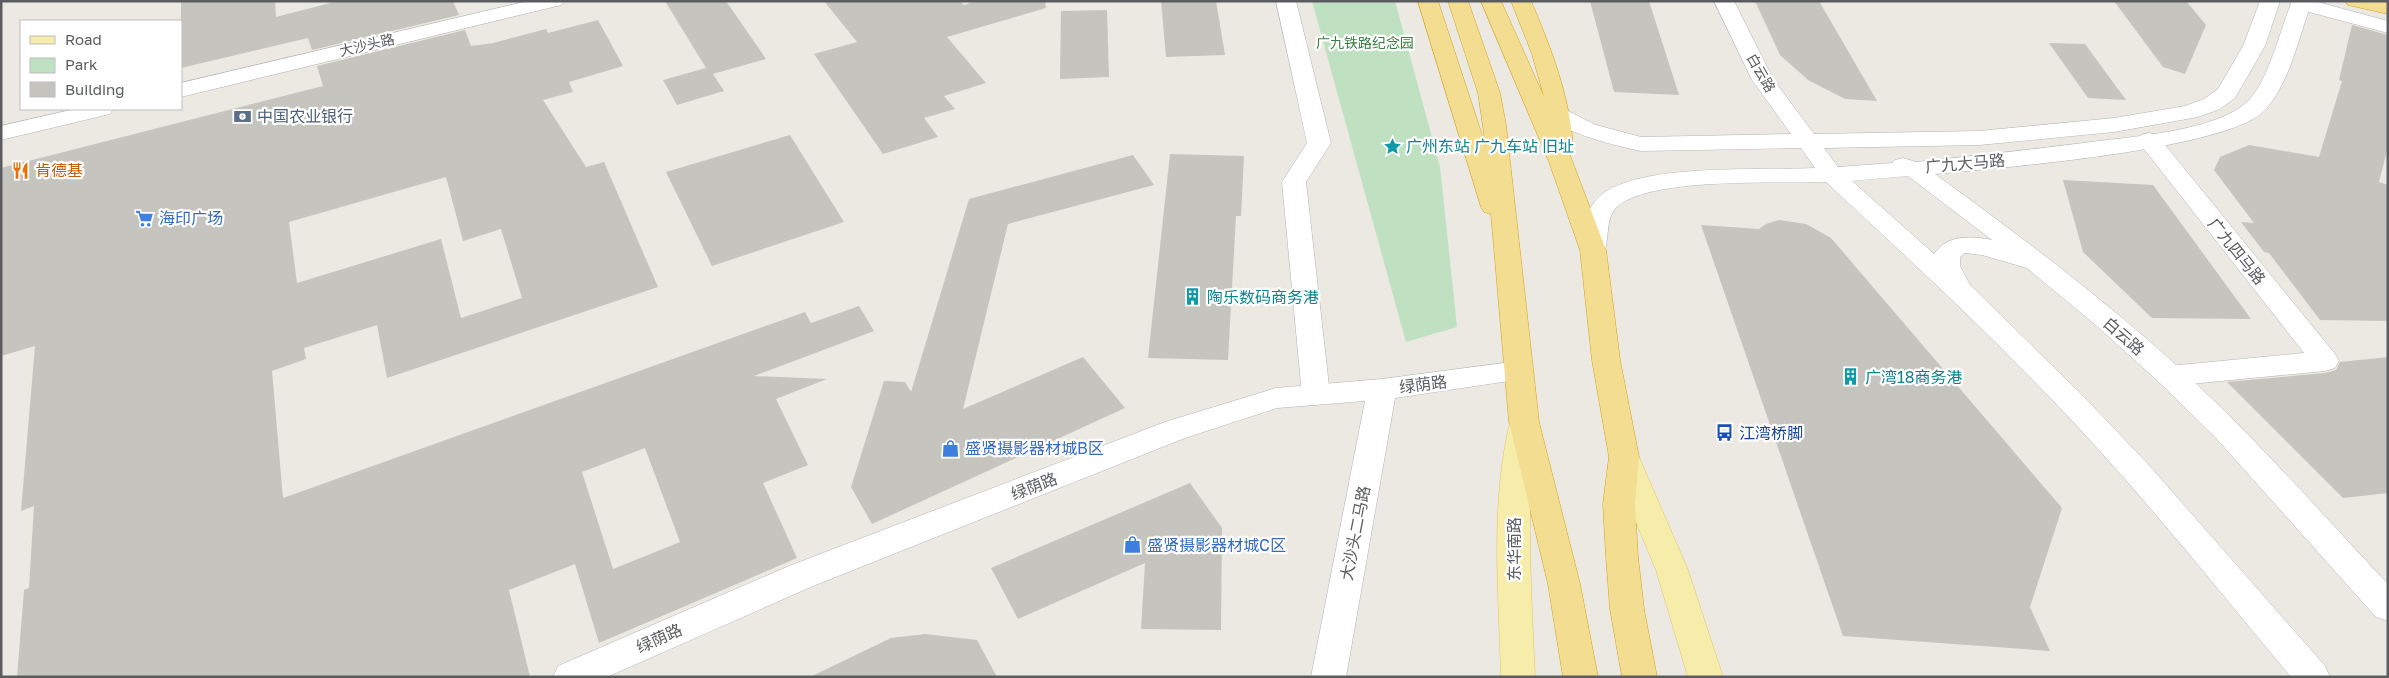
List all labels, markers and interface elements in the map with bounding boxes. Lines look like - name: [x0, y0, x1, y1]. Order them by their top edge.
- legend: [20, 20, 182, 110]
- text: Road: [65, 30, 102, 48]
- street label: 大沙头路: [338, 30, 396, 59]
- park label: 广九铁路纪念园: [1316, 34, 1414, 51]
- street label: 白云路: [1744, 50, 1779, 95]
- text: Park: [65, 55, 98, 73]
- text: Building: [65, 80, 125, 98]
- bank icon: 中国农业银行: [233, 106, 253, 126]
- place label: 中国农业银行: [257, 106, 353, 126]
- place icon: 广州东站 广九车站 旧址: [1382, 136, 1402, 156]
- place label: 广州东站 广九车站 旧址: [1406, 136, 1574, 156]
- street label: 广九大马路: [1924, 150, 2006, 176]
- restaurant icon: 肯德基: [11, 160, 31, 180]
- place label: 肯德基: [35, 160, 83, 180]
- supermarket icon: 海印广场: [135, 208, 155, 228]
- place label: 海印广场: [159, 208, 223, 228]
- street label: 广九四马路: [2204, 214, 2270, 288]
- building icon: 陶乐数码商务港: [1183, 287, 1203, 307]
- place label: 陶乐数码商务港: [1207, 287, 1319, 307]
- street label: 白云路: [2099, 313, 2149, 359]
- building icon: 广湾18商务港: [1841, 367, 1861, 387]
- place label: 广湾18商务港: [1865, 367, 1963, 387]
- street label: 绿荫路: [1398, 371, 1448, 397]
- bus stop icon: 江湾桥脚: [1715, 423, 1735, 443]
- place label: 江湾桥脚: [1739, 423, 1803, 443]
- shop icon: 盛贤摄影器材城B区: [941, 438, 961, 458]
- place label: 盛贤摄影器材城B区: [965, 438, 1104, 458]
- street label: 绿荫路: [1008, 468, 1060, 504]
- street label: 大沙头二马路: [1336, 484, 1374, 582]
- street label: 东华南路: [1504, 517, 1524, 581]
- shop icon: 盛贤摄影器材城C区: [1123, 535, 1143, 555]
- place label: 盛贤摄影器材城C区: [1147, 535, 1286, 555]
- street label: 绿荫路: [633, 619, 685, 657]

